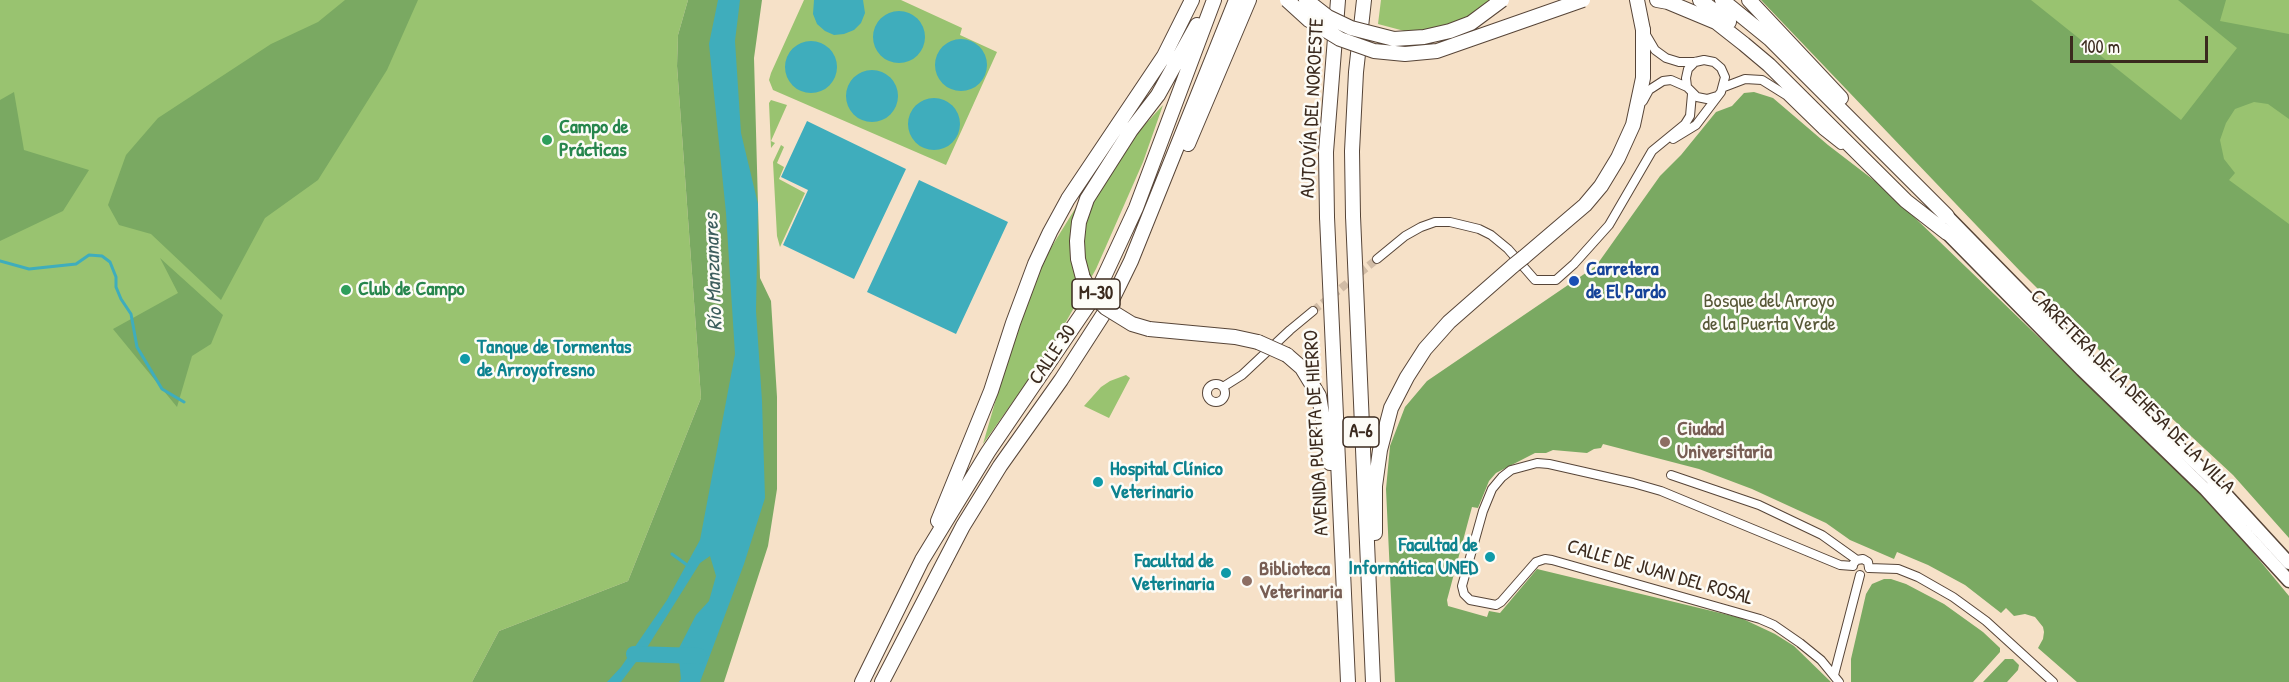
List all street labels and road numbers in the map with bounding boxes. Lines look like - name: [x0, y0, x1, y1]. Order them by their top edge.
- street label: AUTOVÍA DEL NOROESTE: [1296, 17, 1330, 199]
- road number: M-30: [1072, 279, 1120, 309]
- street label: CARRETERA DE LA DEHESA DE LA VILLA: [2025, 285, 2239, 499]
- street label: CALLE 30: [1024, 321, 1082, 389]
- street label: AVENIDA PUERTA DE HIERRO: [1300, 329, 1334, 537]
- road number: A-6: [1343, 417, 1379, 447]
- street label: CALLE DE JUAN DEL ROSAL: [1564, 535, 1756, 611]

